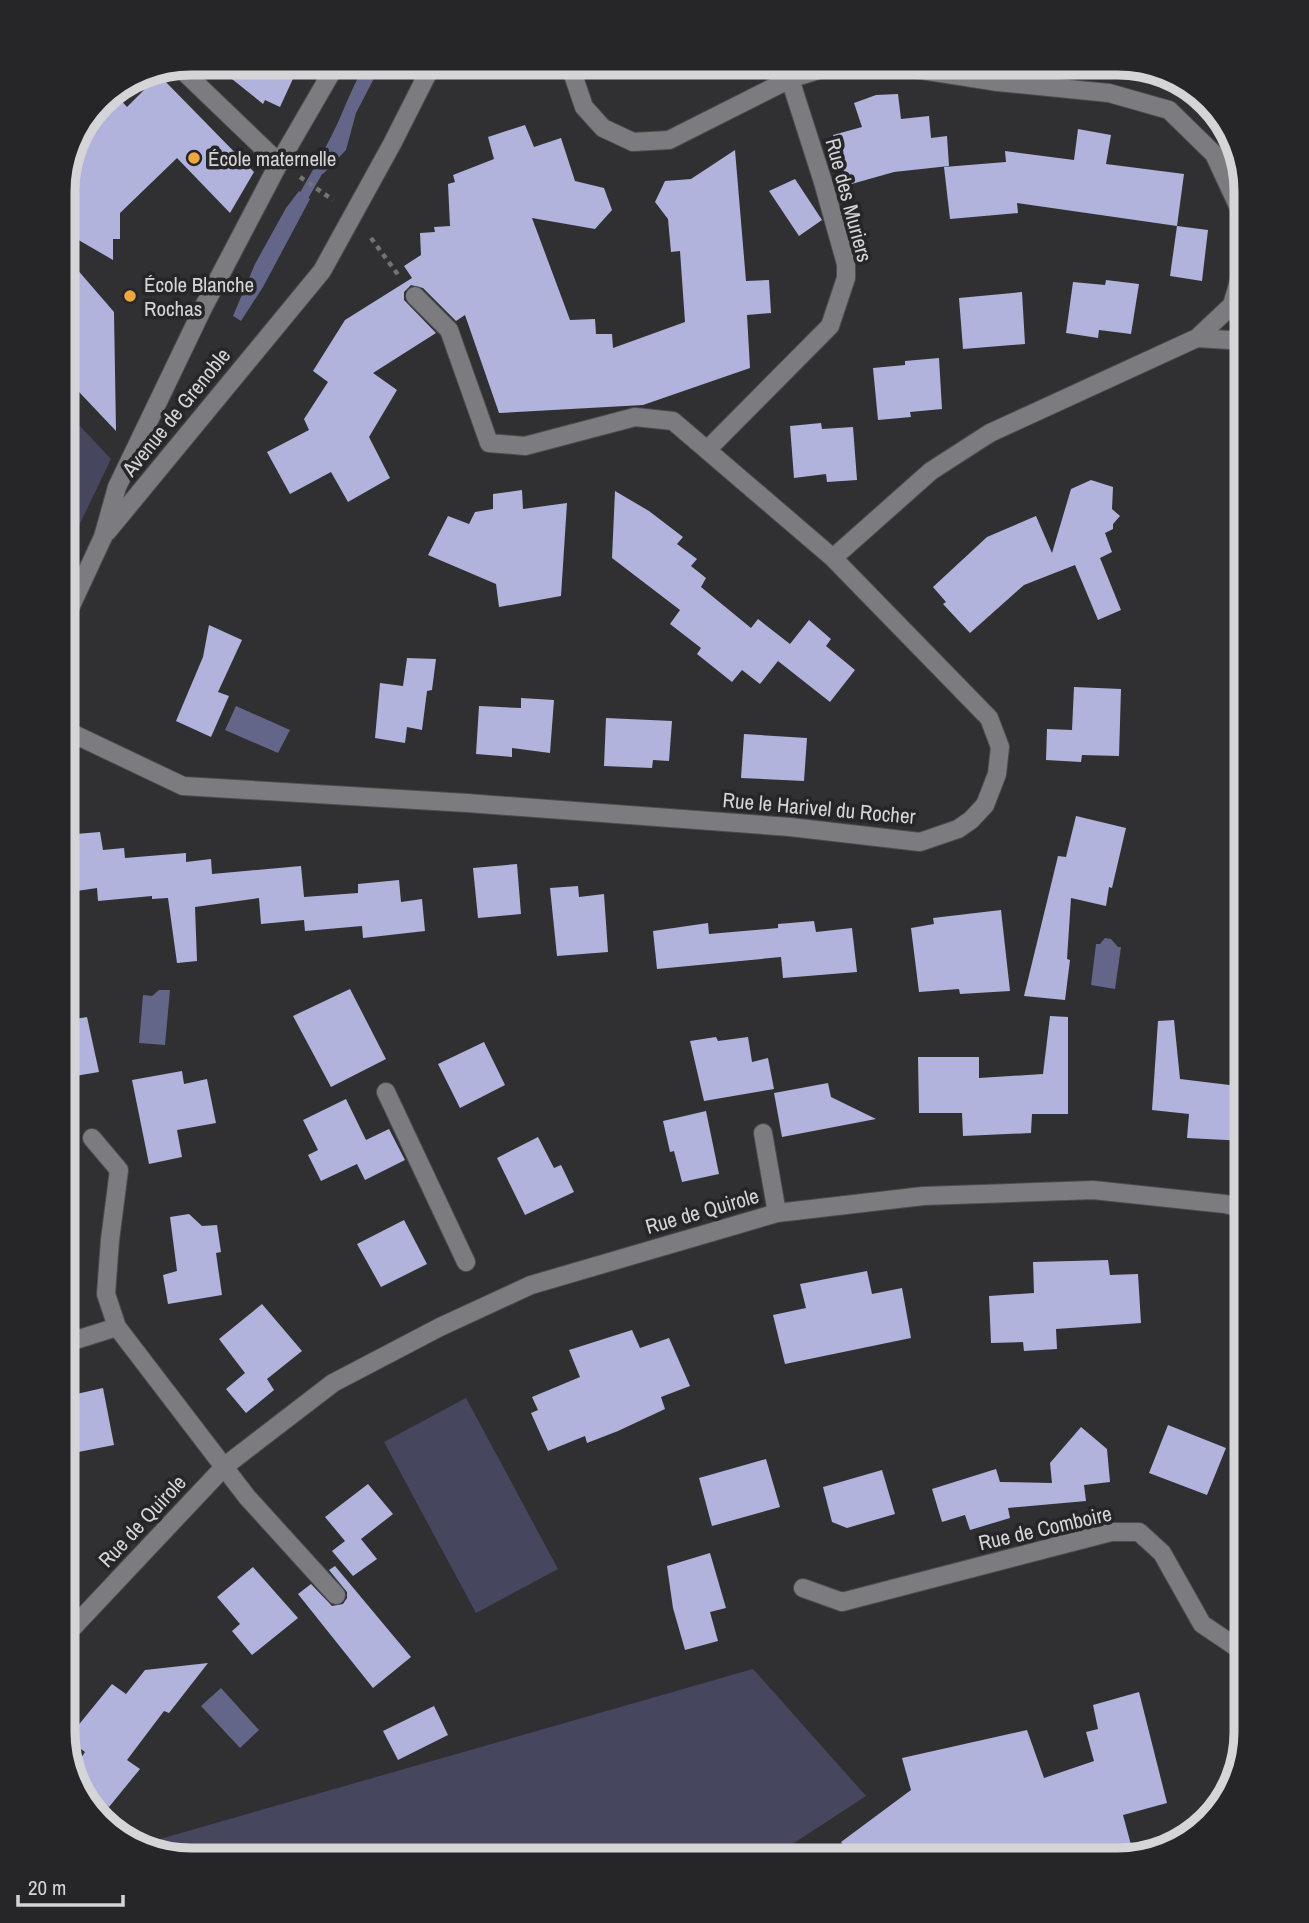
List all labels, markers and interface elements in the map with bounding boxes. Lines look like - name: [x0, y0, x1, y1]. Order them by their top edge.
- street label: Rue des Muriers: [819, 135, 879, 265]
- place label: École maternelle: [208, 144, 336, 173]
- marker: École maternelle: [186, 150, 202, 166]
- place label: École Blanche Rochas: [144, 270, 254, 323]
- marker: École Blanche Rochas: [122, 288, 138, 304]
- street label: Avenue de Grenoble: [114, 342, 237, 483]
- street label: Rue le Harivel du Rocher: [721, 785, 917, 831]
- street label: Rue de Quirole: [642, 1181, 762, 1241]
- street label: Rue de Quirole: [92, 1468, 192, 1574]
- street label: Rue de Comboire: [976, 1499, 1114, 1557]
- scale bar: [18, 1864, 122, 1908]
- text: 20 m: [28, 1873, 66, 1902]

